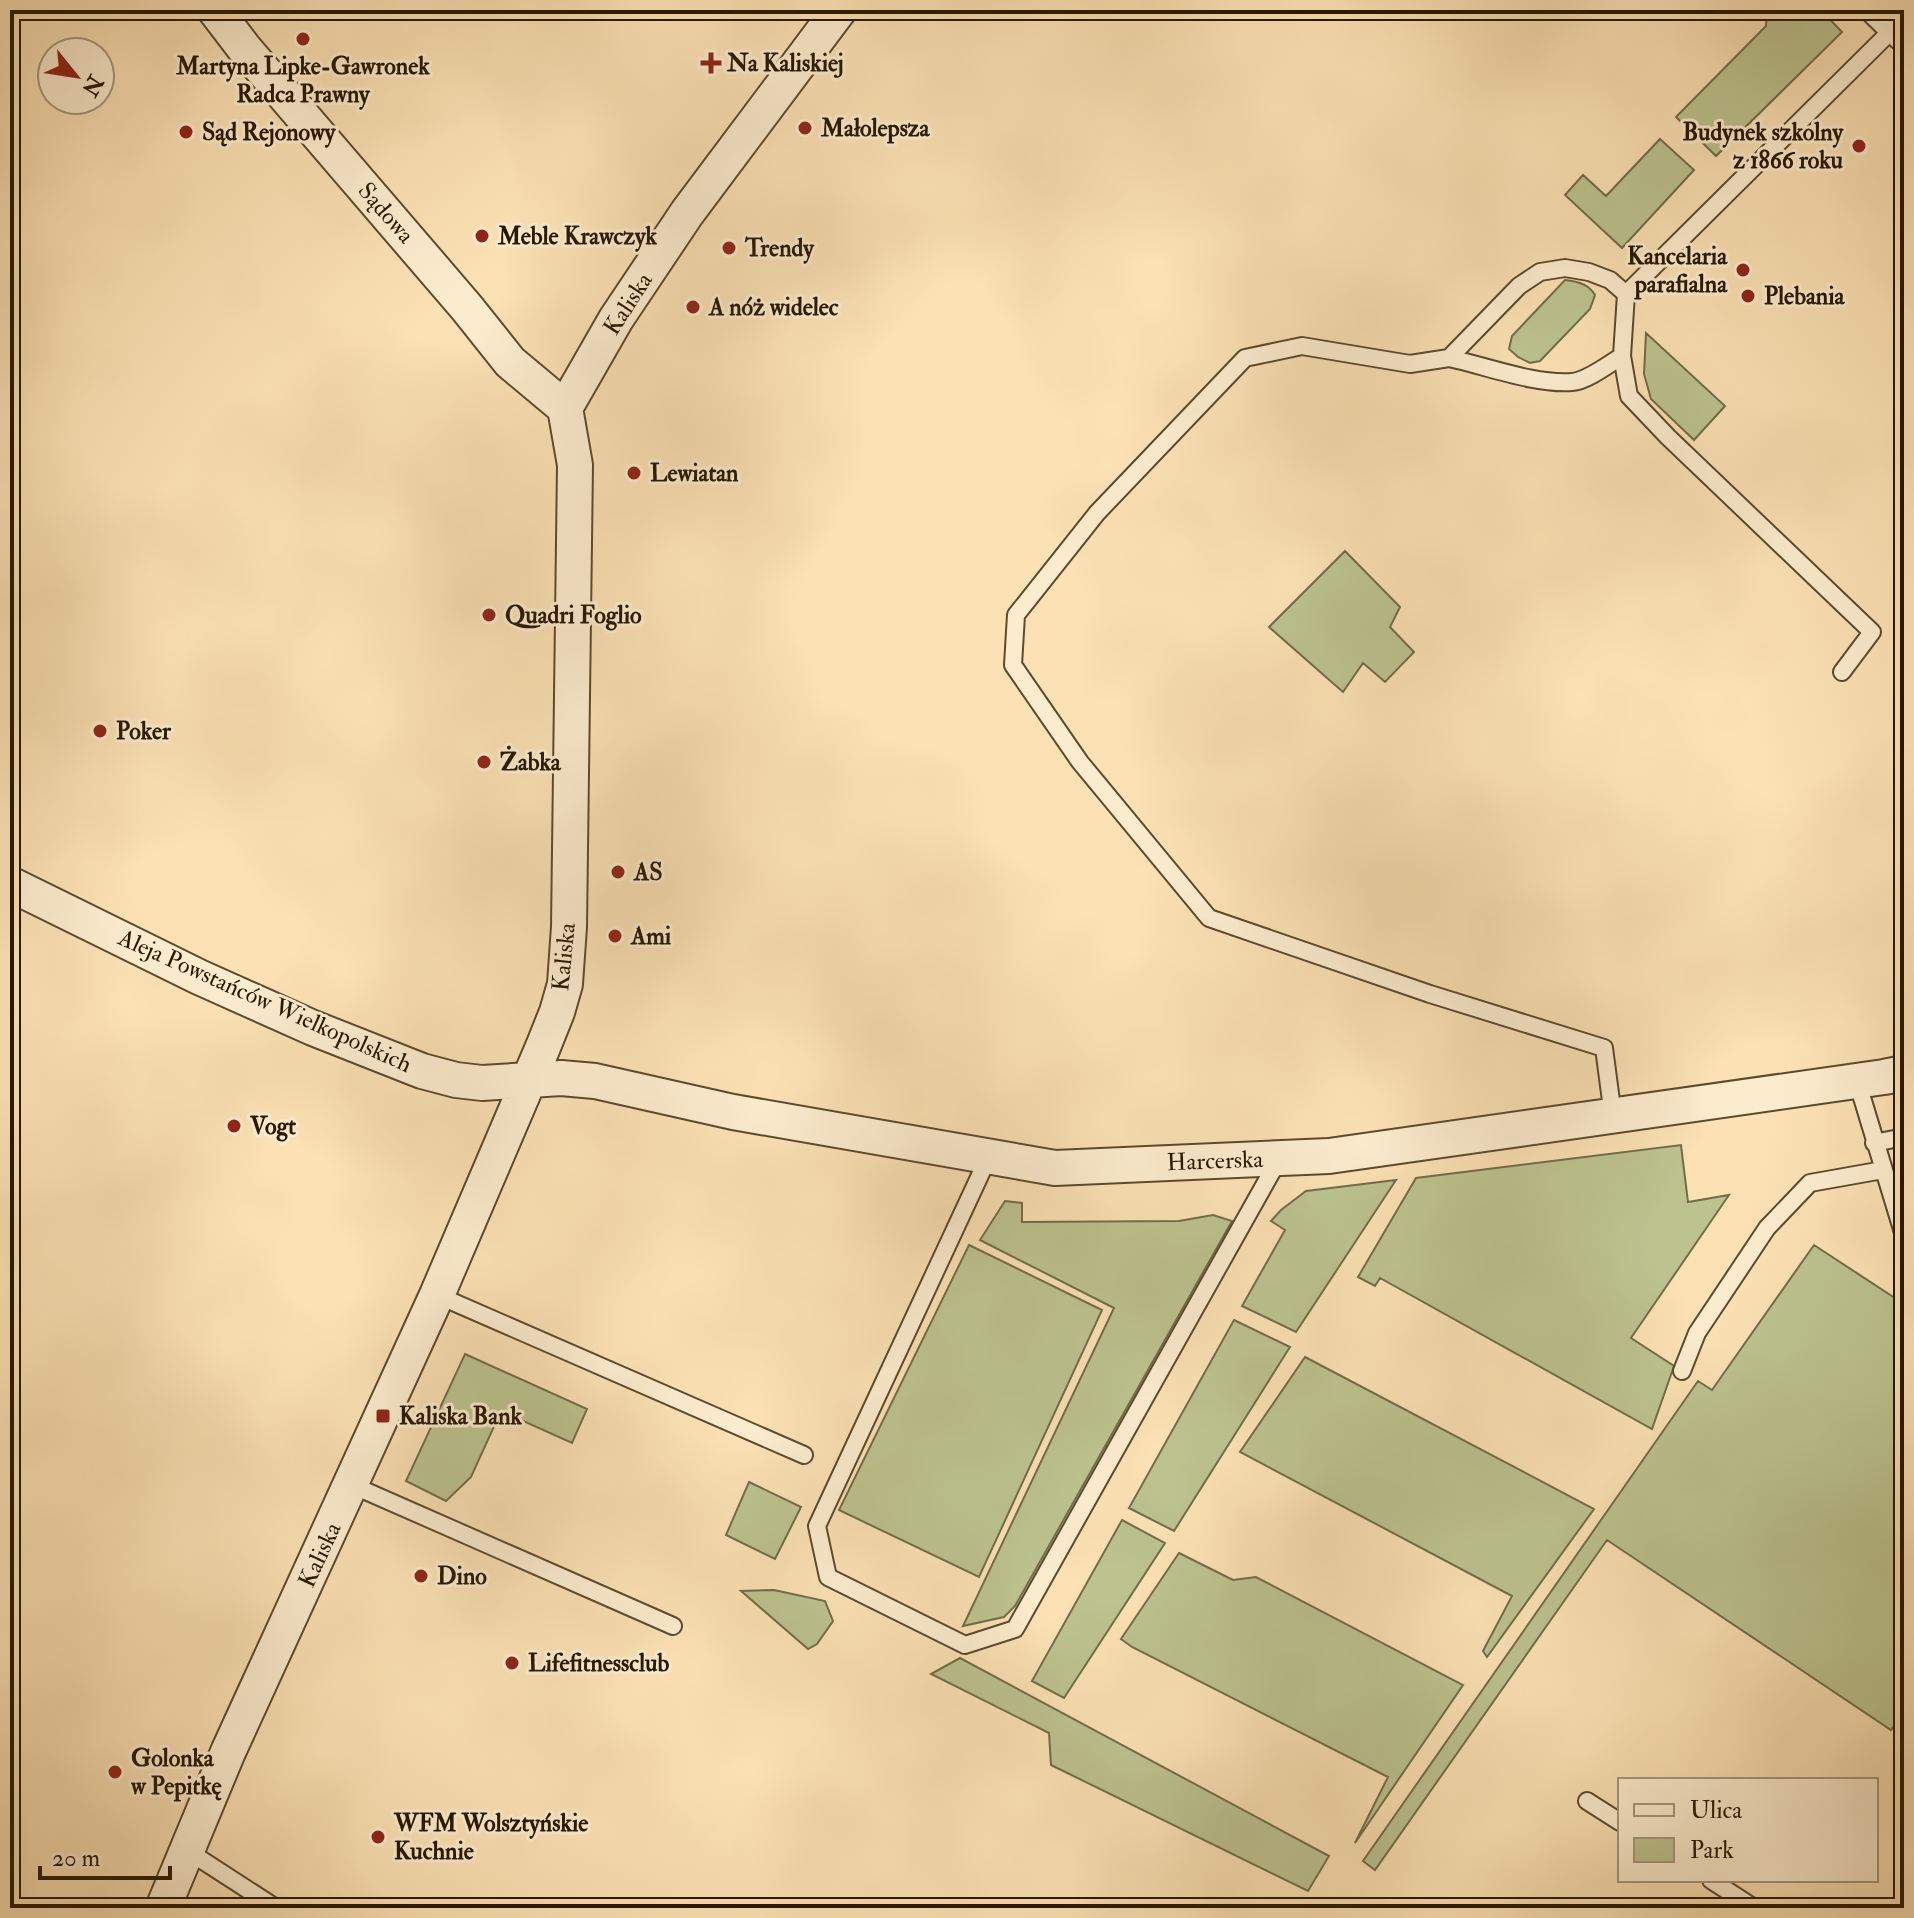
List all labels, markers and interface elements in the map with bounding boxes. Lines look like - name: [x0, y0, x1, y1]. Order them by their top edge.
- marker: Martyna Lipke-Gawronek Radca Prawny: [294, 30, 312, 48]
- north arrow: [36, 36, 116, 116]
- place label: Na Kaliskiej: [726, 48, 844, 79]
- place label: Martyna Lipke-Gawronek Radca Prawny: [175, 51, 430, 110]
- marker: Na Kaliskiej: [702, 54, 720, 72]
- text: N: [75, 69, 110, 101]
- place label: Małolepsza: [820, 113, 930, 144]
- place label: Sąd Rejonowy: [202, 117, 337, 148]
- place label: Budynek szkolny z 1866 roku: [1682, 117, 1844, 176]
- marker: Małolepsza: [796, 119, 814, 137]
- marker: Sąd Rejonowy: [177, 123, 195, 141]
- marker: Budynek szkolny z 1866 roku: [1850, 137, 1868, 155]
- street label: Sądowa: [351, 176, 422, 251]
- place label: Meble Krawczyk: [497, 221, 657, 252]
- marker: Meble Krawczyk: [473, 227, 491, 245]
- place label: Trendy: [744, 233, 815, 264]
- marker: Trendy: [720, 239, 738, 257]
- place label: Kancelaria parafialna: [1627, 241, 1728, 300]
- marker: Kancelaria parafialna: [1734, 261, 1752, 279]
- street label: Kaliska: [596, 266, 660, 341]
- place label: Plebania: [1764, 281, 1846, 312]
- marker: Plebania: [1739, 287, 1757, 305]
- place label: A nóż widelec: [708, 292, 839, 323]
- marker: A nóż widelec: [684, 298, 702, 316]
- place label: Lewiatan: [650, 458, 739, 489]
- marker: Lewiatan: [625, 464, 643, 482]
- place label: Quadri Foglio: [505, 600, 642, 631]
- marker: Quadri Foglio: [480, 606, 498, 624]
- place label: Poker: [116, 716, 172, 747]
- marker: Poker: [91, 722, 109, 740]
- place label: Żabka: [500, 745, 562, 778]
- marker: Żabka: [475, 753, 493, 771]
- place label: AS: [633, 857, 663, 888]
- marker: AS: [609, 863, 627, 881]
- street label: Kaliska: [545, 920, 583, 993]
- place label: Ami: [630, 921, 672, 952]
- street label: Aleja Powstańców Wielkopolskich: [113, 922, 417, 1080]
- marker: Ami: [606, 927, 624, 945]
- place label: Vogt: [249, 1111, 296, 1142]
- marker: Vogt: [225, 1117, 243, 1135]
- street label: Harcerska: [1166, 1144, 1265, 1178]
- place label: Kaliska Bank: [399, 1401, 523, 1432]
- marker: Kaliska Bank: [374, 1407, 392, 1425]
- street label: Kaliska: [291, 1516, 349, 1593]
- place label: Dino: [437, 1561, 487, 1592]
- marker: Dino: [412, 1567, 430, 1585]
- place label: Lifefitnessclub: [528, 1648, 669, 1679]
- marker: Lifefitnessclub: [503, 1654, 521, 1672]
- place label: Golonka w Pepitkę: [130, 1743, 221, 1802]
- marker: Golonka w Pepitkę: [106, 1763, 124, 1781]
- legend: [1618, 1778, 1878, 1882]
- text: Ulica: [1690, 1795, 1743, 1826]
- place label: WFM Wolsztyńskie Kuchnie: [393, 1808, 588, 1867]
- marker: WFM Wolsztyńskie Kuchnie: [369, 1828, 387, 1846]
- scale bar: [40, 1830, 170, 1880]
- text: Park: [1690, 1835, 1734, 1866]
- text: 20 m: [52, 1843, 101, 1874]

